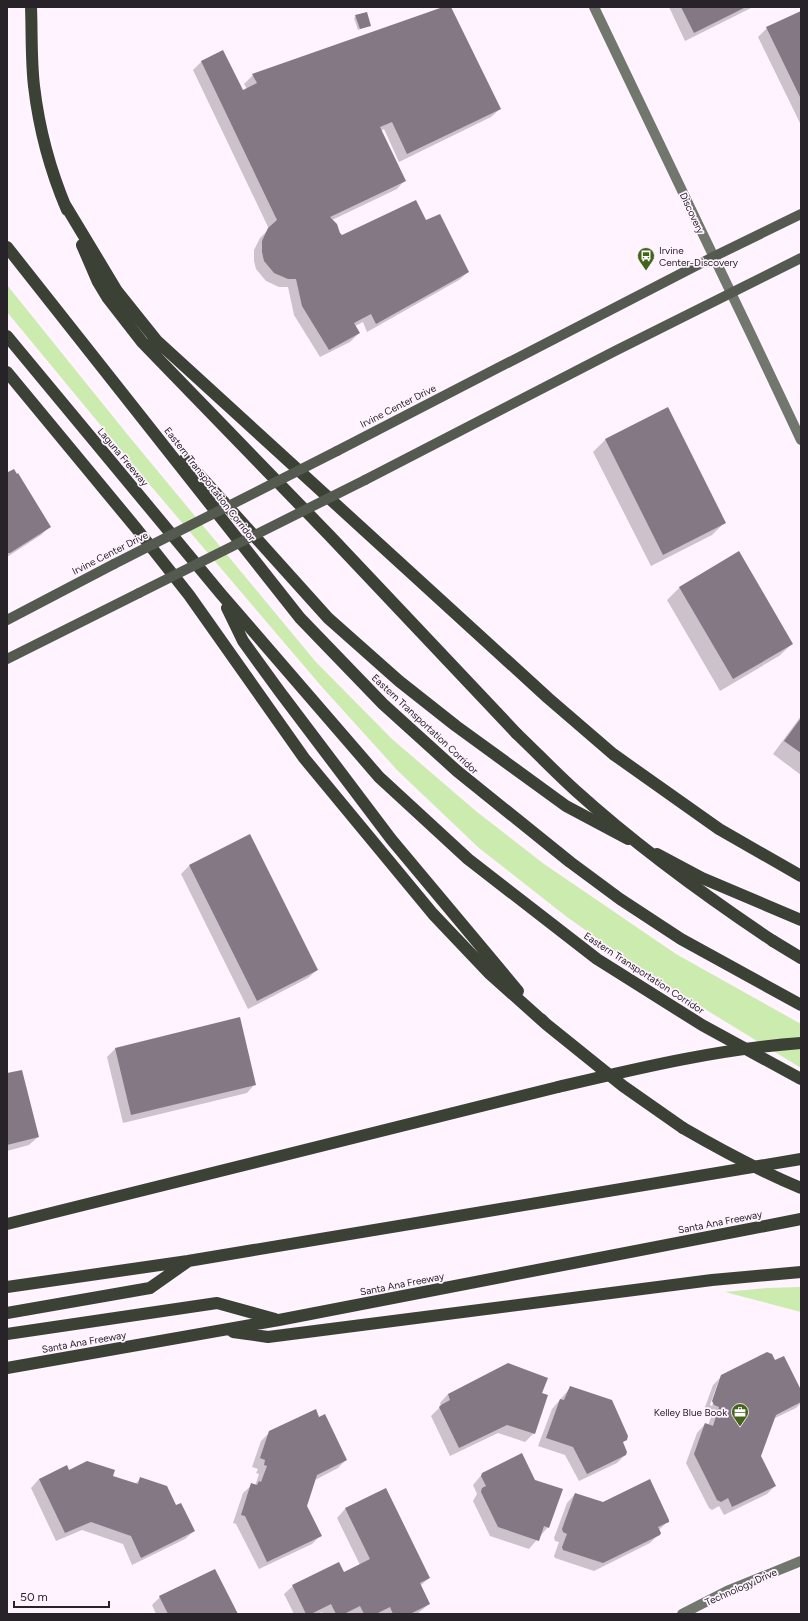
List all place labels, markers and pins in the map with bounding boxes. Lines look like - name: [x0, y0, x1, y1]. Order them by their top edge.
- place label: Irvine Center-Discovery: [659, 244, 739, 269]
- bus stop icon: Irvine Center-Discovery: [636, 246, 656, 271]
- office icon: Kelley Blue Book: [730, 1402, 750, 1427]
- place label: Kelley Blue Book: [654, 1406, 727, 1419]

